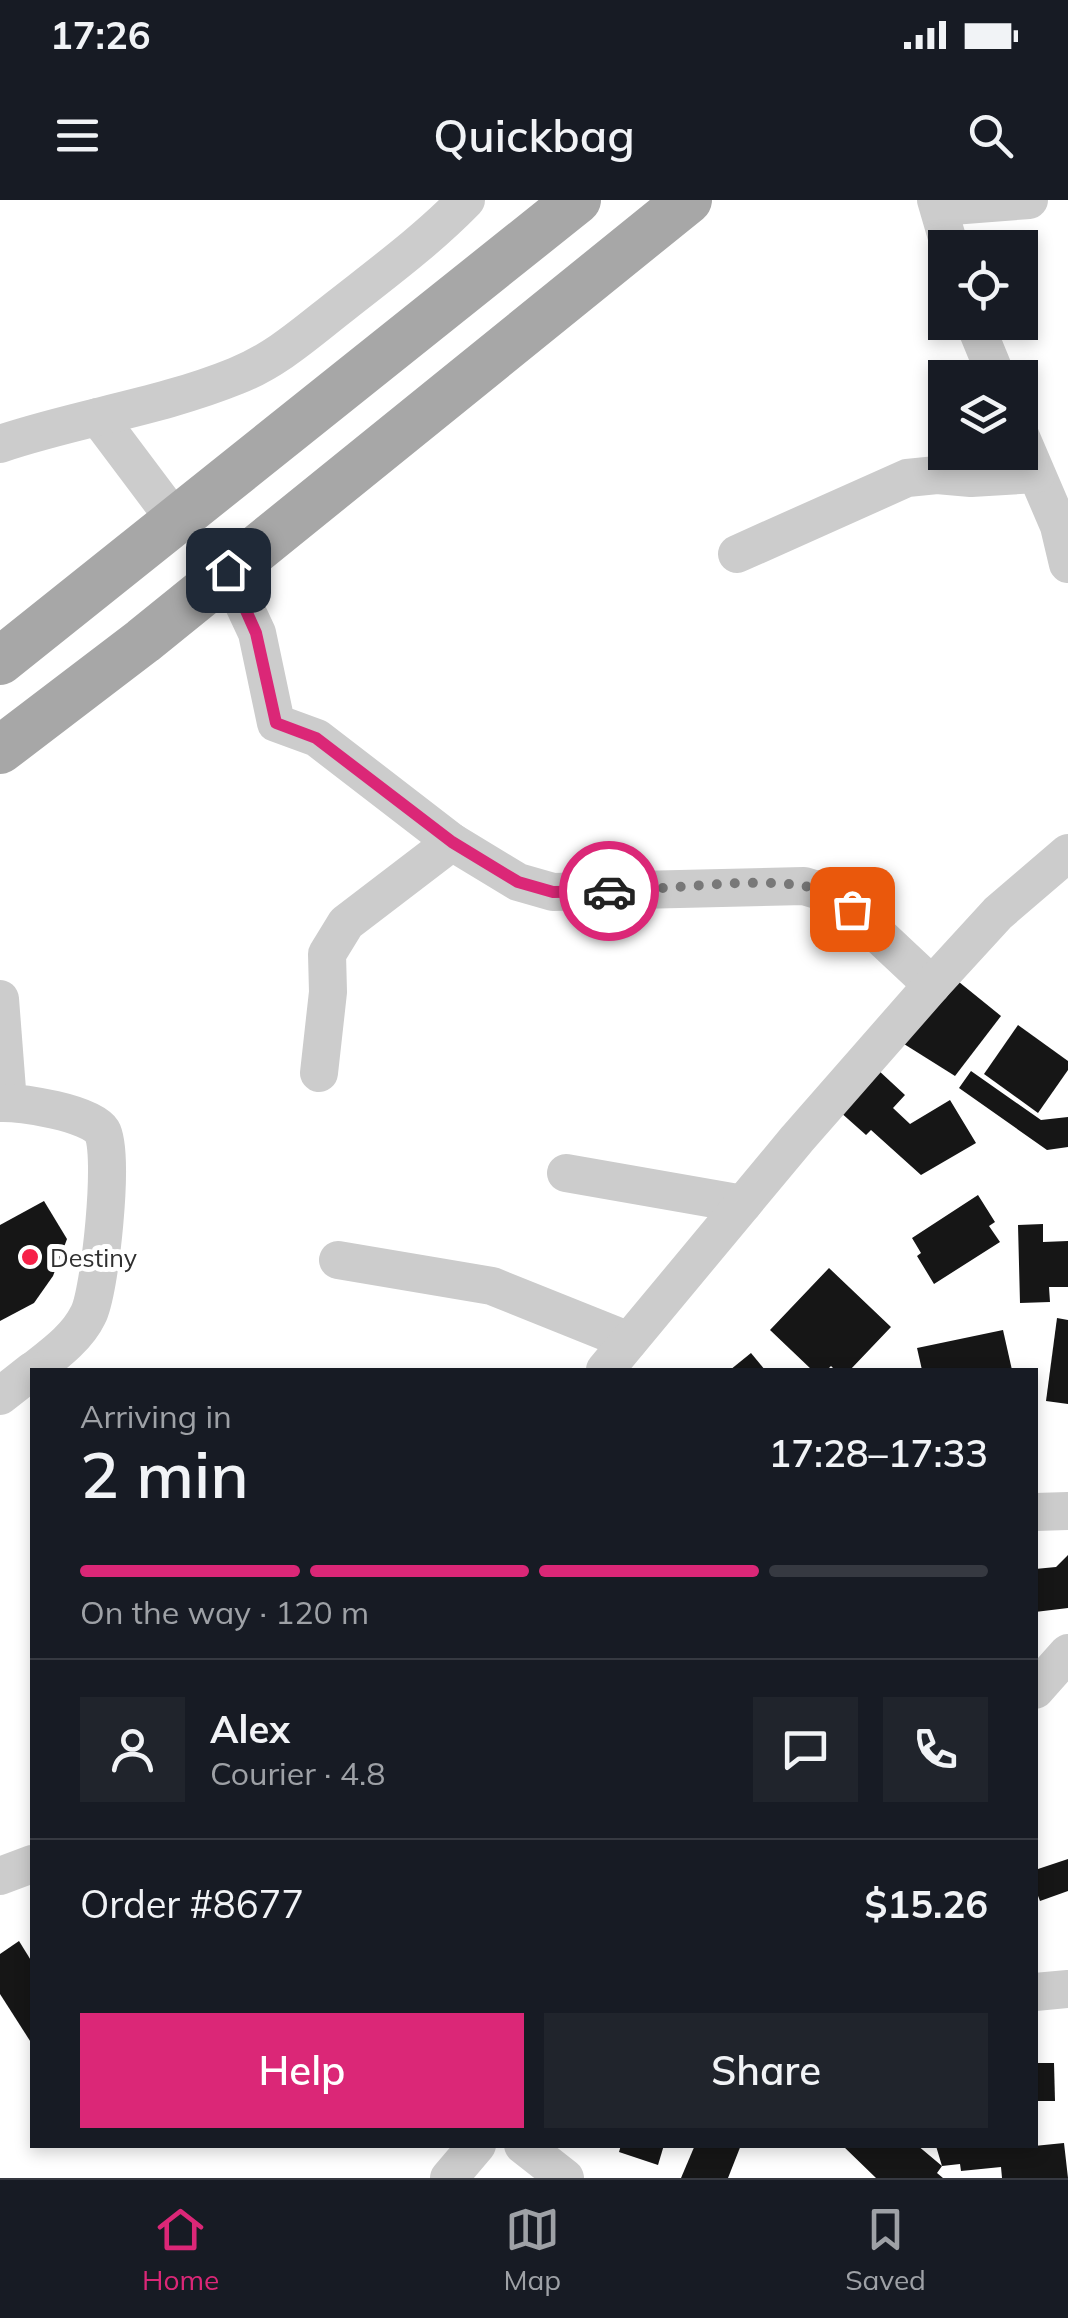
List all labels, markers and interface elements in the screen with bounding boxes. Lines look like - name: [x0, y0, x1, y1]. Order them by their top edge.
- text: 17:26: [50, 11, 151, 59]
- text: Quickbag: [433, 107, 635, 163]
- icon: menu: [50, 108, 105, 163]
- icon: search: [963, 108, 1018, 163]
- map controls: [928, 230, 1038, 470]
- button: locate: [928, 230, 1038, 340]
- button: layers: [928, 360, 1038, 470]
- pin: [186, 528, 271, 613]
- icon: home: [201, 543, 256, 598]
- courier: [559, 841, 659, 941]
- icon: car: [582, 864, 637, 919]
- pin: [810, 867, 895, 952]
- icon: bag: [825, 882, 880, 937]
- place label: Destiny: [50, 1242, 137, 1273]
- marker: Destiny: [19, 1246, 41, 1268]
- text: Arriving in: [80, 1396, 232, 1436]
- text: 17:28–17:33: [768, 1429, 988, 1477]
- text: 2 min: [80, 1433, 249, 1514]
- text: On the way · 120 m: [80, 1592, 369, 1632]
- button: person: [80, 1697, 185, 1802]
- button: chat: [753, 1697, 858, 1802]
- button: phone: [883, 1697, 988, 1802]
- text: Alex: [210, 1705, 290, 1753]
- text: Courier · 4.8: [210, 1753, 386, 1793]
- text: Order #8677: [80, 1880, 304, 1928]
- text: $15.26: [865, 1880, 988, 1928]
- button: Help: [80, 2013, 524, 2128]
- button: Share: [544, 2013, 988, 2128]
- tab: Home: [142, 2202, 219, 2297]
- tab: Map: [503, 2202, 561, 2297]
- tab: Saved: [845, 2202, 926, 2297]

